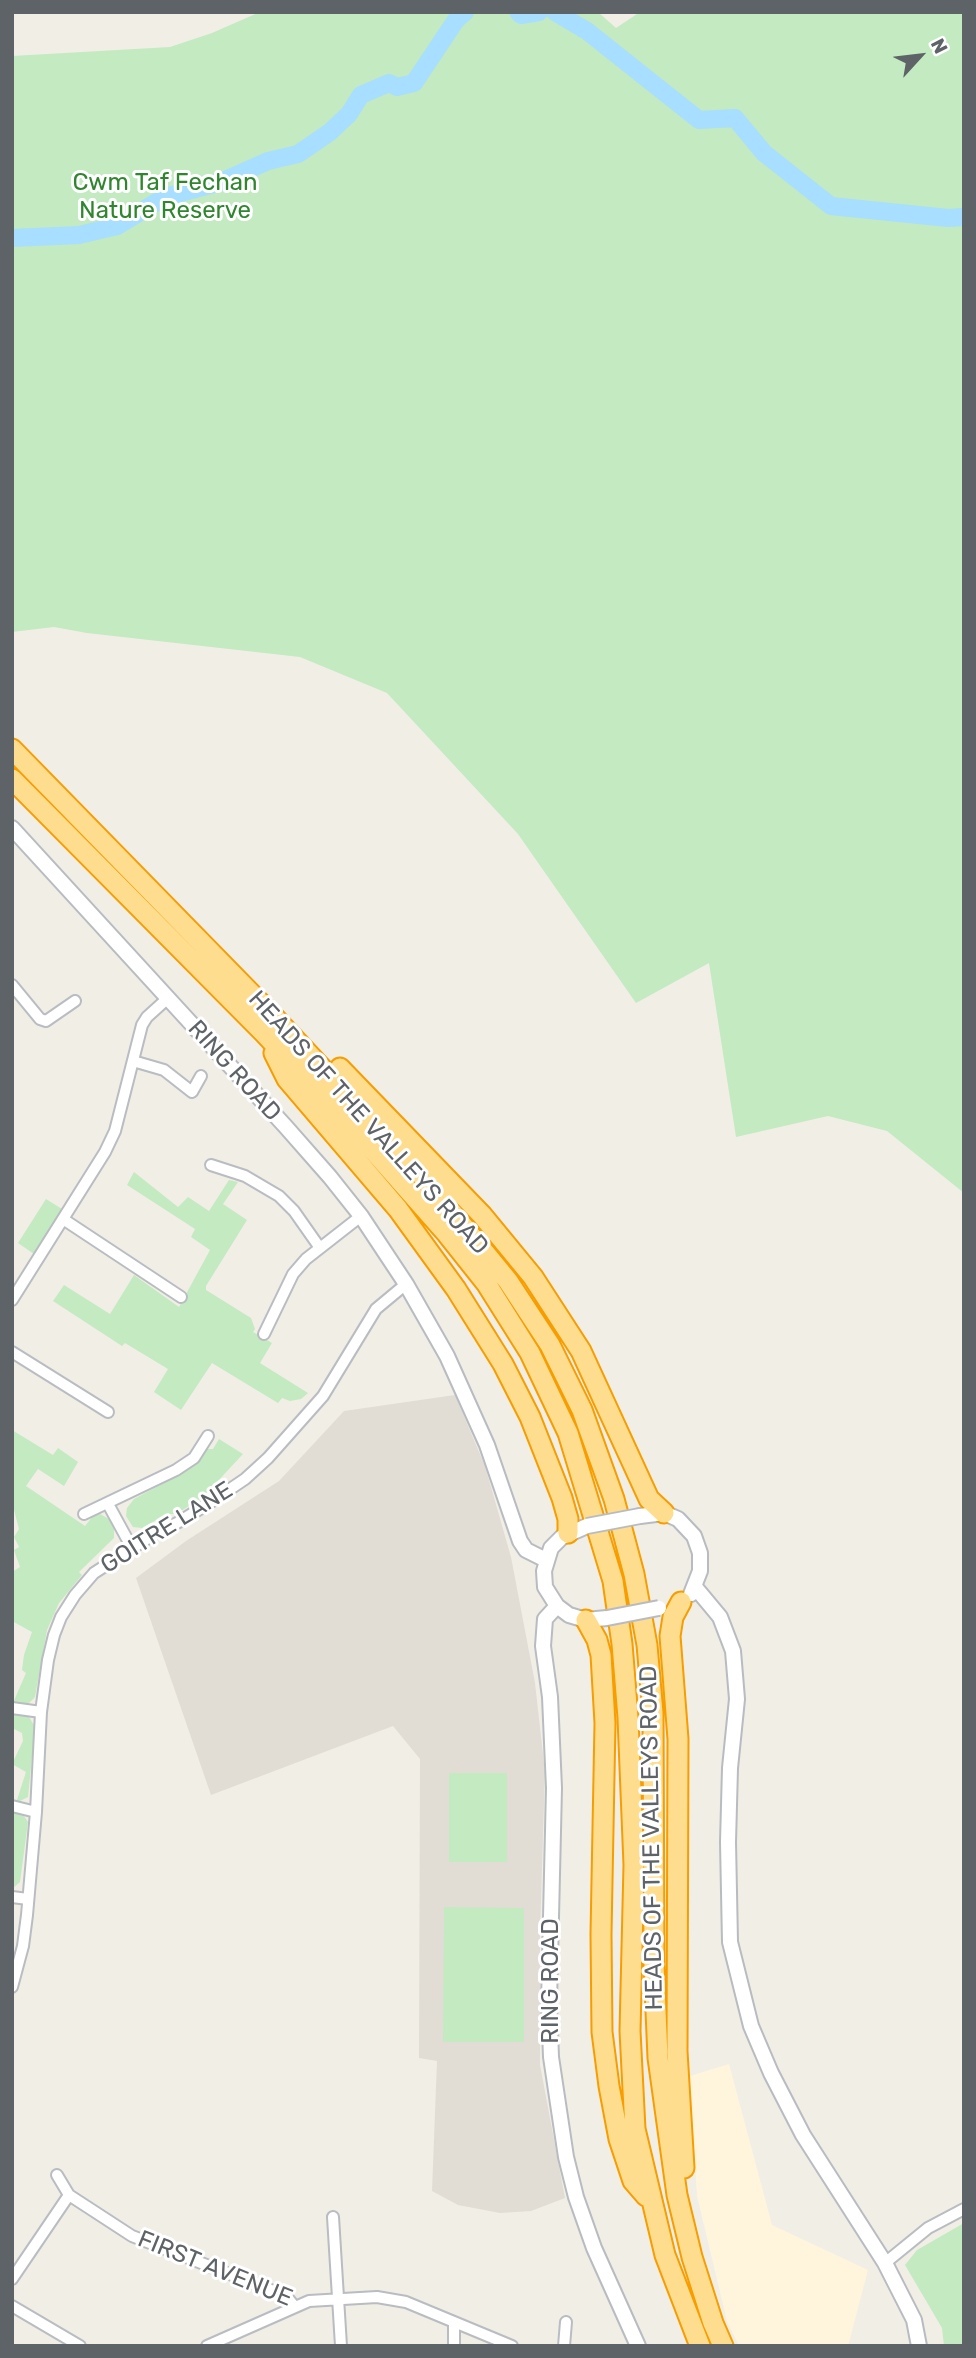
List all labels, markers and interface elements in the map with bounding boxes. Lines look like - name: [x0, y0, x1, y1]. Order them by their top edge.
- north arrow: [885, 21, 955, 91]
- text: N: [926, 35, 953, 58]
- park label: Cwm Taf Fechan Nature Reserve: [72, 169, 258, 225]
- street label: HEADS OF THE VALLEYS ROAD: [242, 985, 494, 1261]
- street label: RING ROAD: [181, 1015, 287, 1127]
- street label: GOITRE LANE: [96, 1476, 238, 1580]
- street label: HEADS OF THE VALLEYS ROAD: [635, 1665, 669, 2011]
- street label: RING ROAD: [537, 1918, 565, 2044]
- street label: FIRST AVENUE: [134, 2225, 296, 2313]

